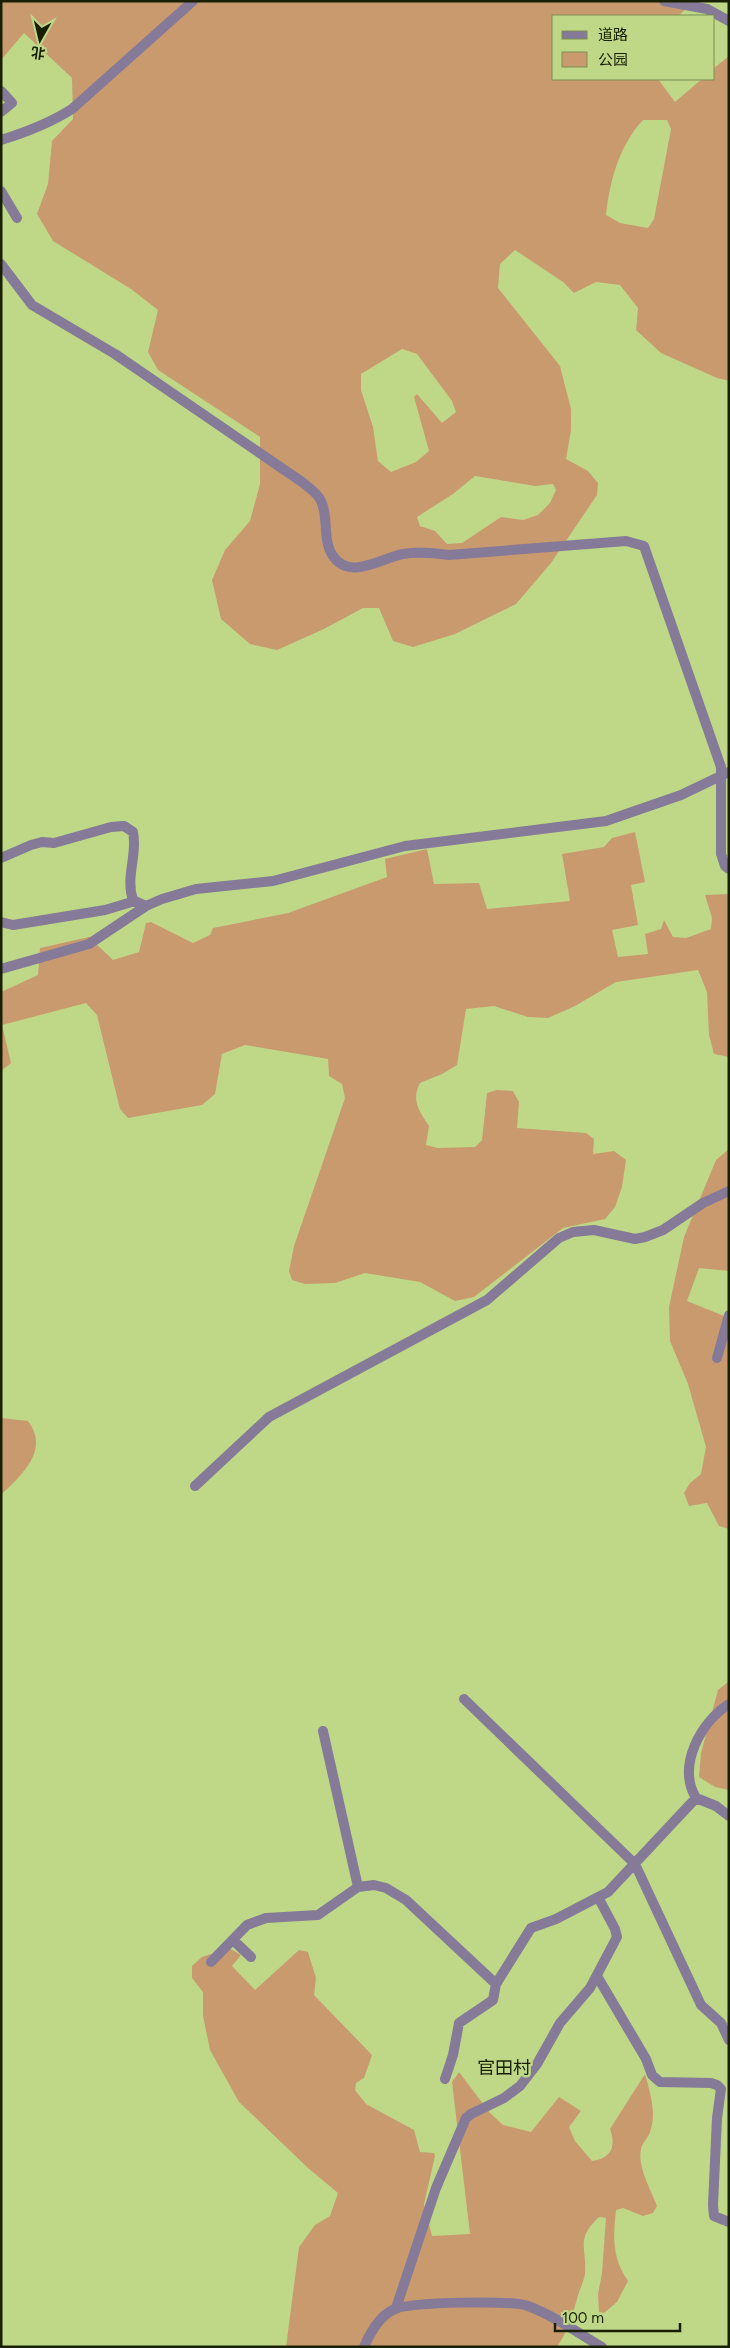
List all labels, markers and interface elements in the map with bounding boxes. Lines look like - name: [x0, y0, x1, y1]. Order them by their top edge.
- north arrow: [15, 15, 65, 65]
- legend: [552, 15, 715, 80]
- text: 道路: [598, 26, 628, 44]
- text: 北: [30, 43, 46, 62]
- text: 公园: [598, 51, 628, 69]
- district label: 官田村: [477, 2057, 531, 2079]
- scale bar: [555, 2300, 680, 2332]
- text: 100 m: [562, 2309, 604, 2327]

